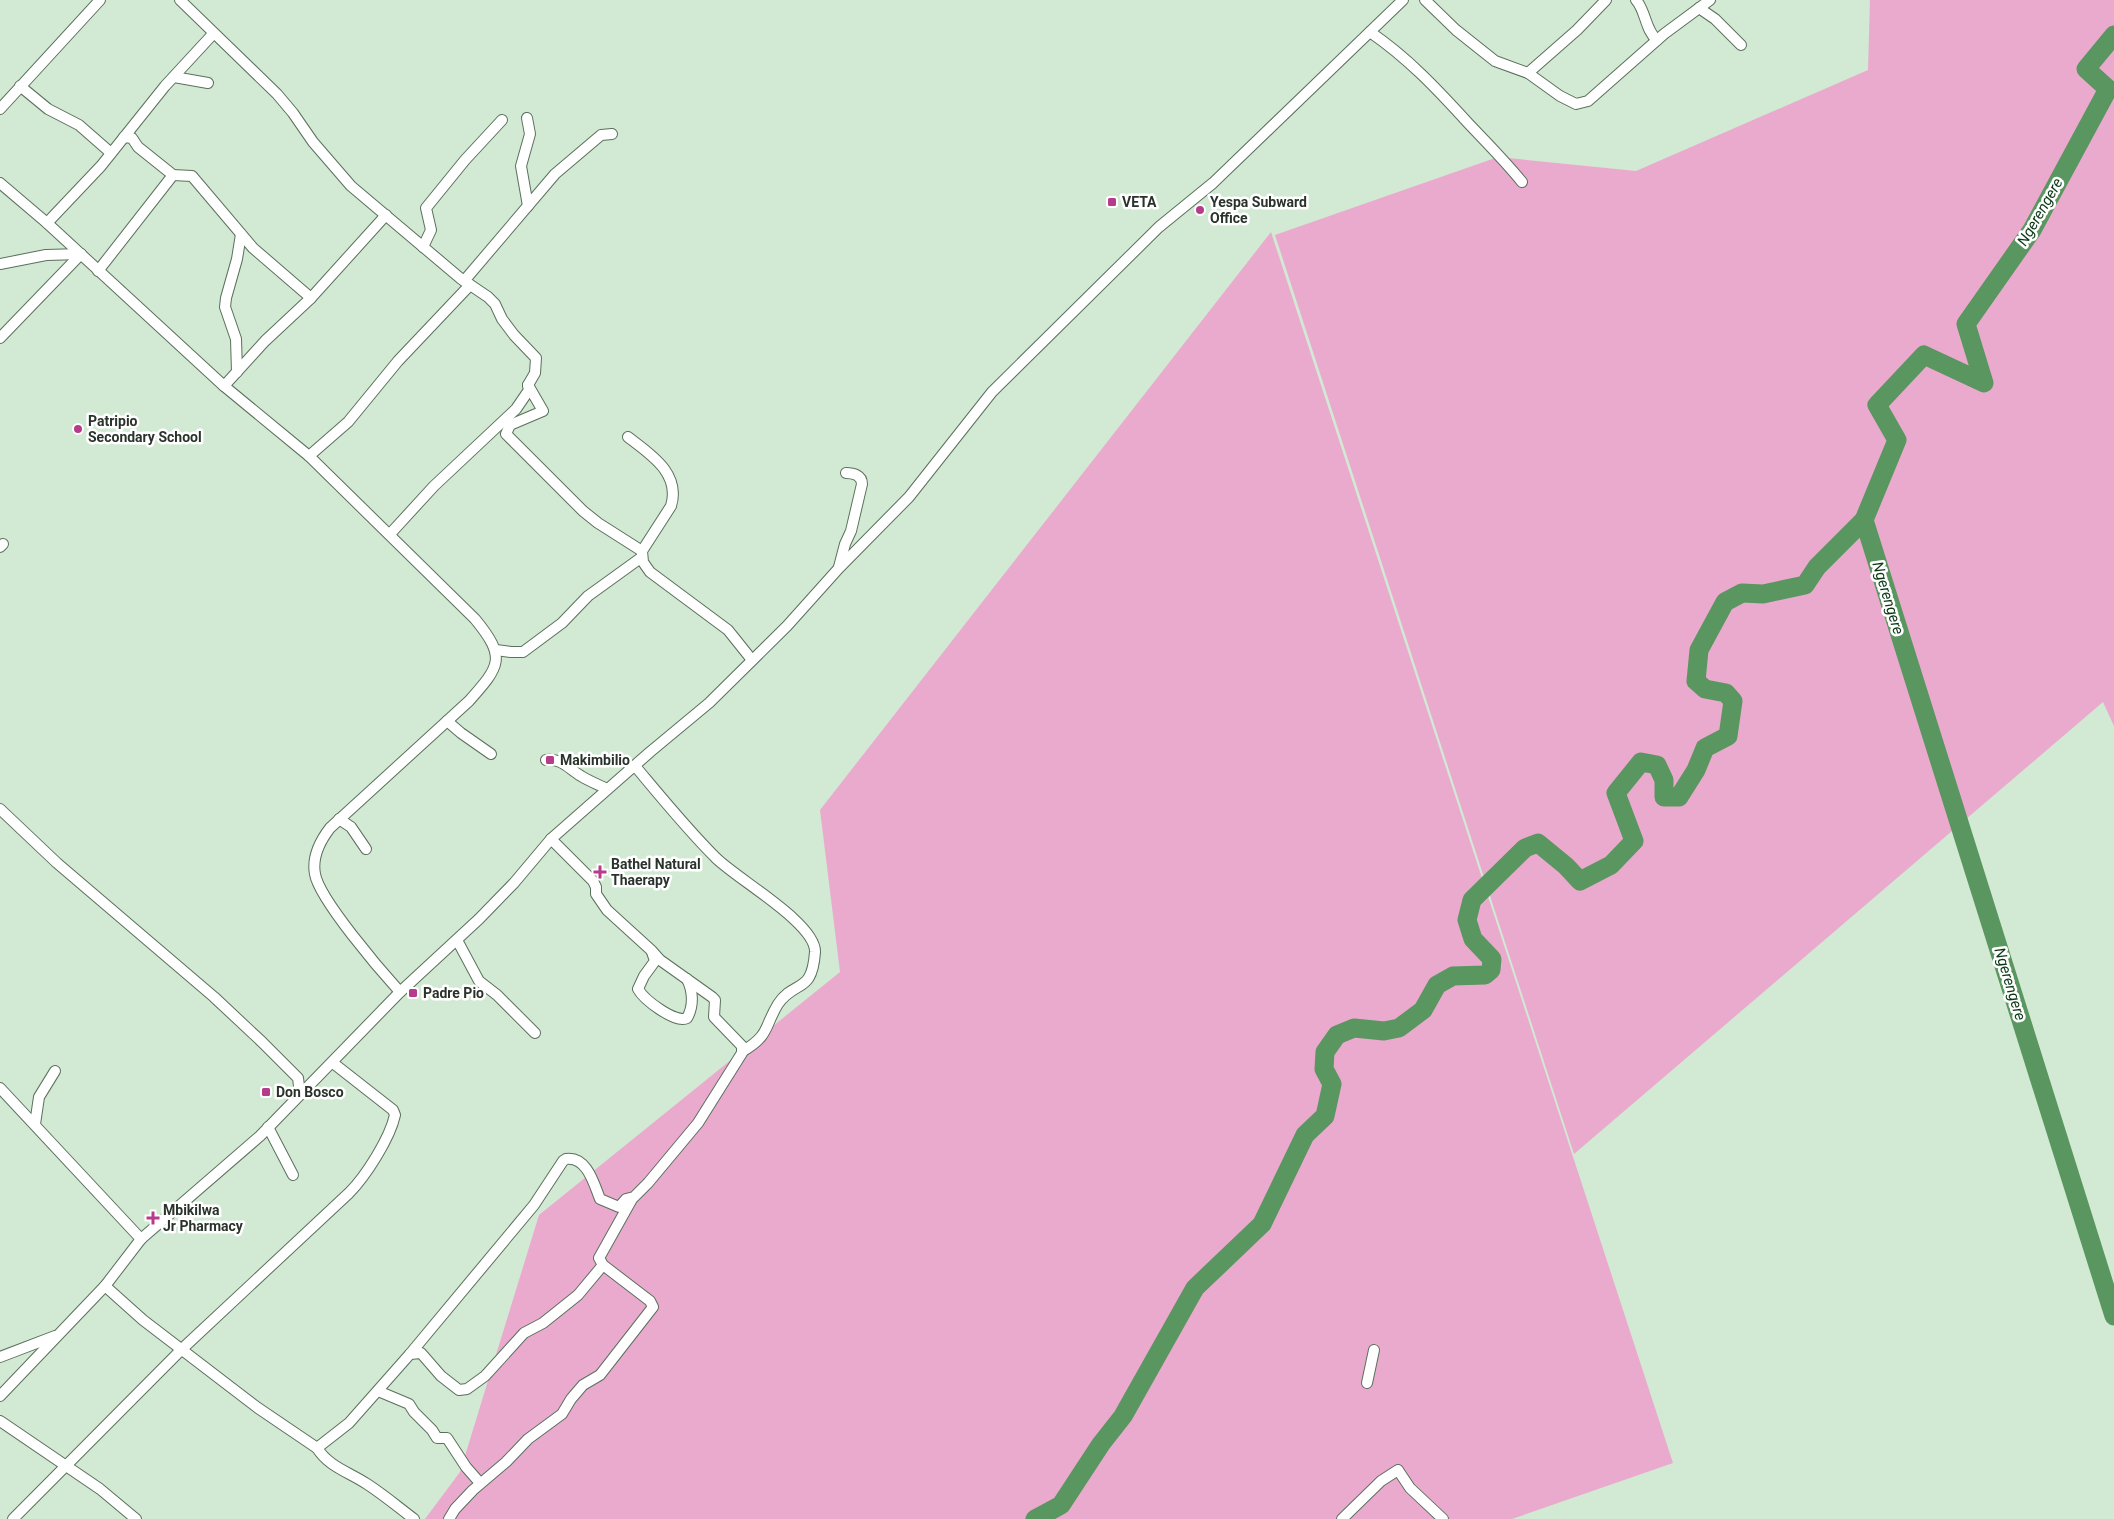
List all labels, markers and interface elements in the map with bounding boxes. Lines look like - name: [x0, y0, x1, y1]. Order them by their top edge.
- water label: Ngerengere: [2013, 175, 2067, 249]
- place label: VETA: [1122, 194, 1157, 210]
- place label: Yespa Subward Office: [1210, 194, 1307, 226]
- marker: VETA: [1106, 196, 1118, 208]
- marker: Yespa Subward Office: [1194, 204, 1206, 216]
- place label: Patripio Secondary School: [88, 413, 202, 445]
- marker: Patripio Secondary School: [72, 423, 84, 435]
- water label: Ngerengere: [1868, 559, 1908, 637]
- place label: Makimbilio: [560, 752, 630, 768]
- marker: Makimbilio: [544, 754, 556, 766]
- place label: Bathel Natural Thaerapy: [611, 856, 701, 888]
- marker: Bathel Natural Thaerapy: [593, 865, 607, 879]
- water label: Ngerengere: [1990, 945, 2030, 1023]
- place label: Padre Pio: [423, 985, 484, 1001]
- marker: Padre Pio: [407, 987, 419, 999]
- place label: Don Bosco: [276, 1084, 344, 1100]
- marker: Don Bosco: [260, 1086, 272, 1098]
- place label: Mbikilwa Jr Pharmacy: [163, 1202, 244, 1234]
- marker: Mbikilwa Jr Pharmacy: [147, 1212, 159, 1224]

